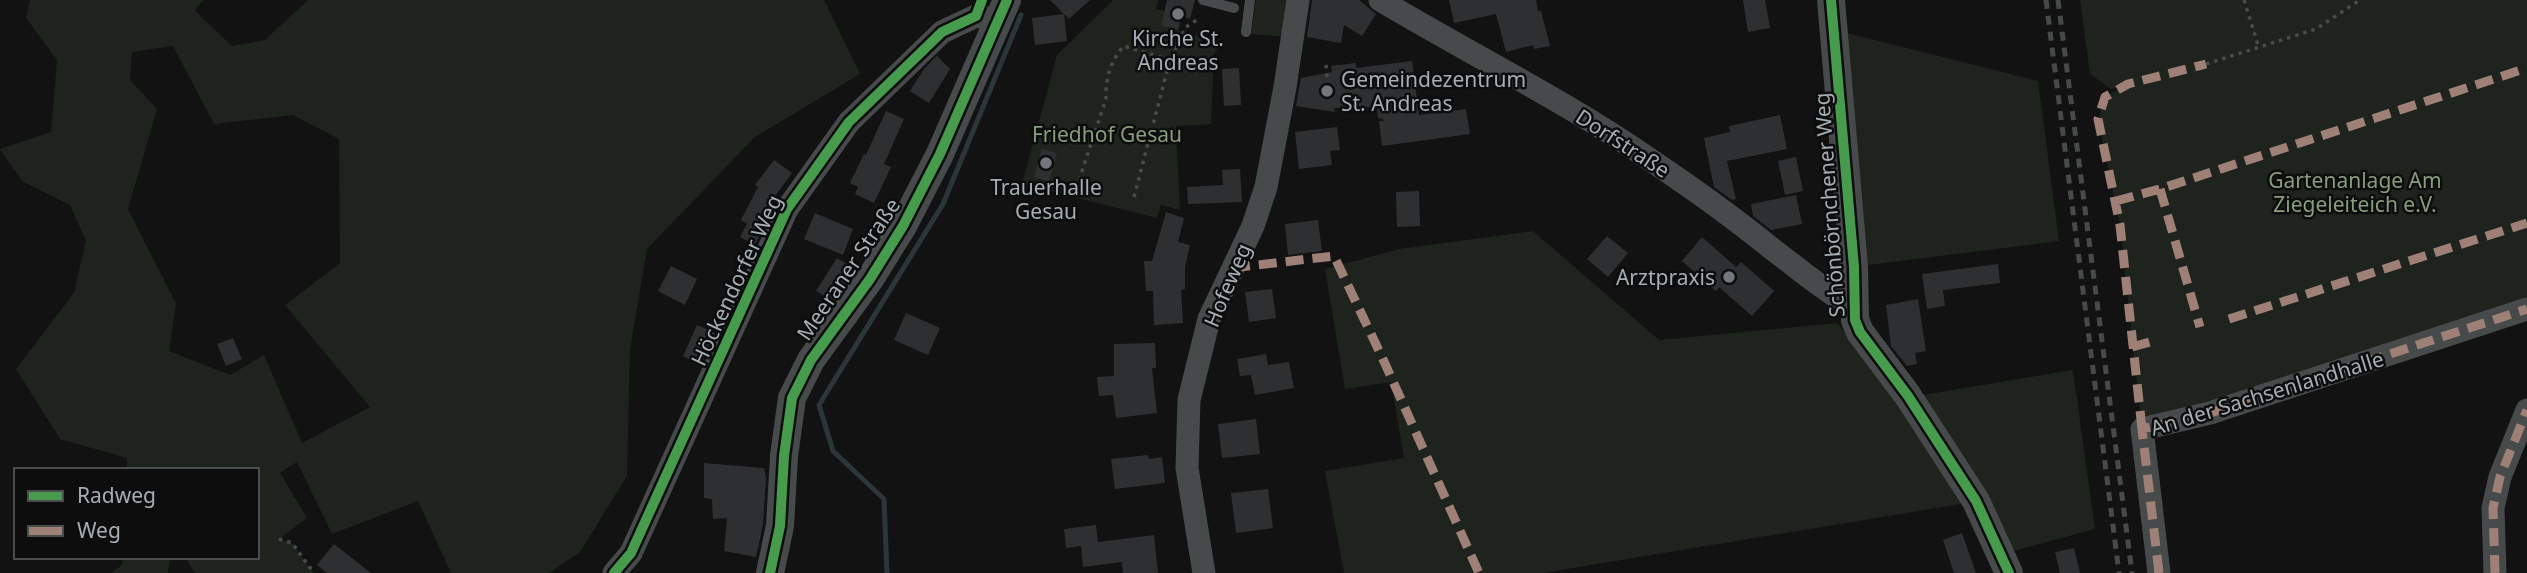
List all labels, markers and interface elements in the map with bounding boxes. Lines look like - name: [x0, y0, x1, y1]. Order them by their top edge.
- marker: Kirche St. Andreas: [1170, 6, 1186, 22]
- place label: Kirche St. Andreas: [1132, 24, 1224, 76]
- place label: Gemeindezentrum St. Andreas: [1341, 65, 1526, 117]
- marker: Gemeindezentrum St. Andreas: [1319, 83, 1335, 99]
- street label: Schönbörnchener Weg: [1807, 92, 1851, 318]
- street label: Dorfstraße: [1571, 102, 1675, 184]
- park label: Friedhof Gesau: [1032, 120, 1182, 148]
- marker: Trauerhalle Gesau: [1038, 155, 1054, 171]
- park label: Gartenanlage Am Ziegeleiteich e.V.: [2268, 166, 2442, 218]
- place label: Trauerhalle Gesau: [990, 173, 1102, 225]
- street label: Höckendorfer Weg: [684, 190, 788, 370]
- street label: Meeraner Straße: [790, 192, 906, 346]
- street label: Hofeweg: [1197, 239, 1257, 331]
- place label: Arztpraxis: [1616, 263, 1715, 291]
- marker: Arztpraxis: [1721, 269, 1737, 285]
- street label: An der Sachsenlandhalle: [2147, 344, 2387, 442]
- legend: [14, 468, 259, 559]
- text: Radweg: [77, 481, 156, 509]
- text: Weg: [77, 516, 121, 544]

